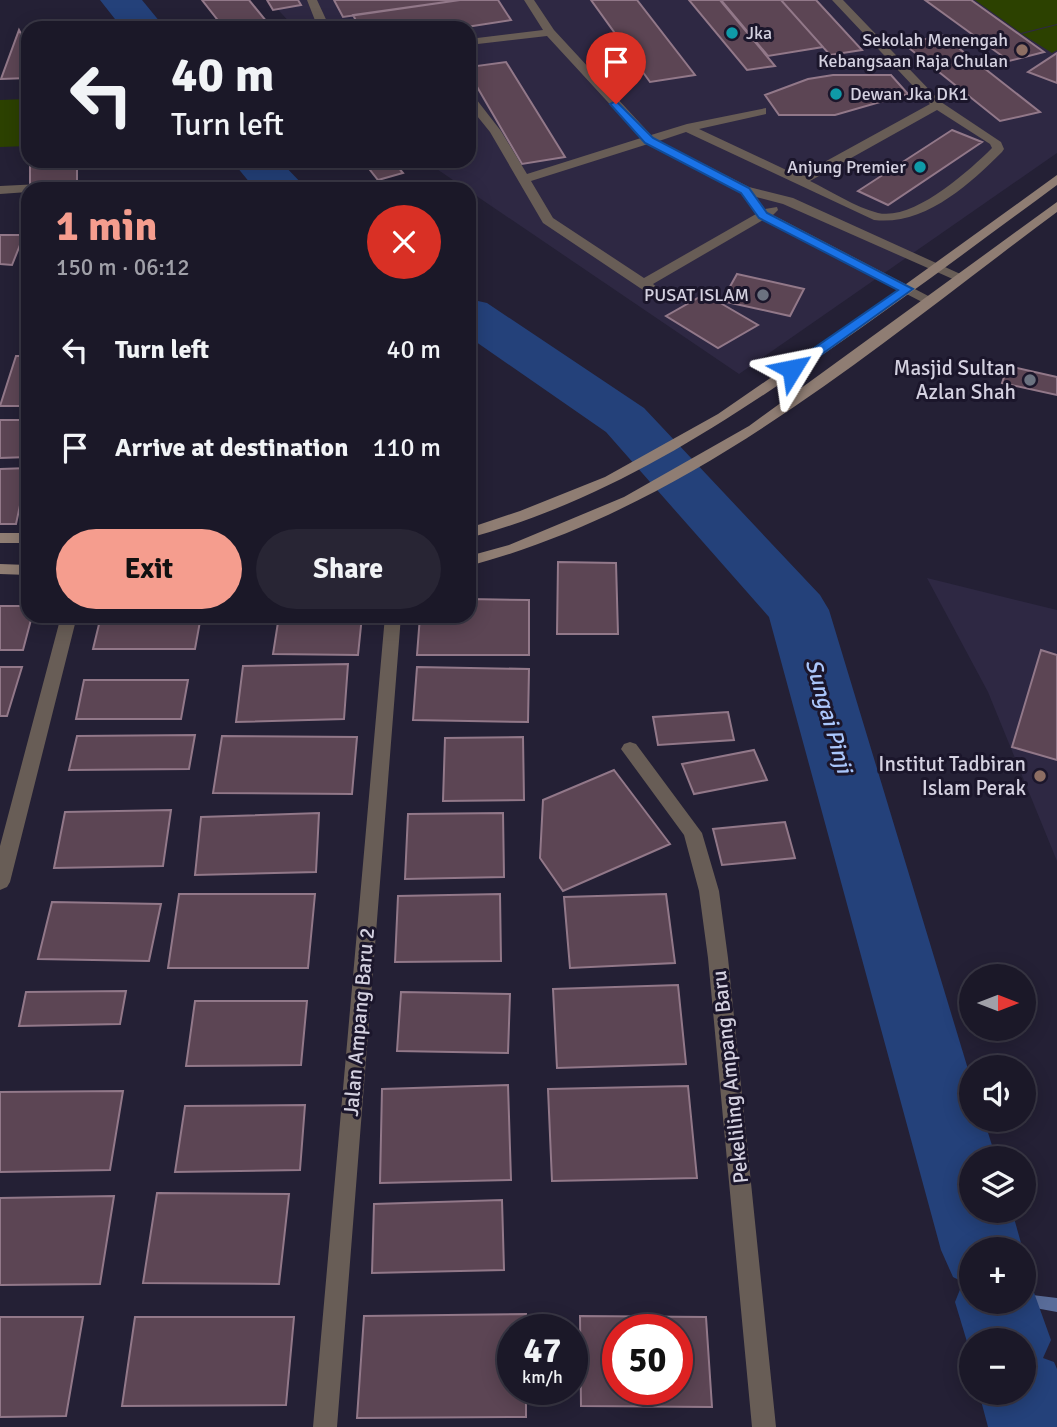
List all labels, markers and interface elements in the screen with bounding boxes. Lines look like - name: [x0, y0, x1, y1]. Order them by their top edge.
- place label: Jka: [746, 22, 772, 44]
- marker: Jka: [724, 25, 740, 41]
- place label: Sekolah Menengah Kebangsaan Raja Chulan: [818, 29, 1008, 72]
- pin: [586, 32, 646, 104]
- marker: Sekolah Menengah Kebangsaan Raja Chulan: [1014, 42, 1030, 58]
- icon: arrive: [597, 43, 635, 81]
- text: 40 m: [171, 45, 274, 105]
- icon: left: [56, 49, 147, 140]
- place label: Dewan Jka DK1: [850, 83, 968, 105]
- marker: Dewan Jka DK1: [828, 86, 844, 102]
- text: Turn left: [171, 105, 284, 144]
- place label: Anjung Premier: [787, 156, 906, 178]
- marker: Anjung Premier: [912, 159, 928, 175]
- text: 1 min: [56, 201, 157, 252]
- button: close: [367, 205, 441, 279]
- text: 150 m · 06:12: [56, 253, 190, 282]
- place label: PUSAT ISLAM: [644, 284, 749, 306]
- marker: PUSAT ISLAM: [755, 287, 771, 303]
- icon: left: [56, 331, 94, 369]
- position arrow: [755, 332, 829, 406]
- text: Turn left: [115, 334, 209, 366]
- text: 40 m: [386, 334, 441, 366]
- place label: Masjid Sultan Azlan Shah: [893, 355, 1016, 405]
- marker: Masjid Sultan Azlan Shah: [1022, 372, 1038, 388]
- icon: arrive: [56, 429, 94, 467]
- text: Arrive at destination: [115, 432, 348, 464]
- text: 110 m: [372, 432, 441, 464]
- button: Exit: [56, 529, 242, 609]
- button: Share: [256, 529, 441, 609]
- water label: Sungai Pinji: [799, 656, 860, 779]
- place label: Institut Tadbiran Islam Perak: [878, 751, 1026, 801]
- marker: Institut Tadbiran Islam Perak: [1032, 768, 1048, 784]
- street label: Jalan Ampang Baru 2: [338, 926, 380, 1118]
- north arrow: [959, 964, 1036, 1041]
- map controls: [959, 964, 1036, 1405]
- street label: Pekeliling Ampang Baru: [706, 969, 754, 1185]
- button: sound: [959, 1055, 1036, 1132]
- button: layers: [959, 1146, 1036, 1223]
- button: +: [959, 1237, 1036, 1314]
- speed limit sign: 50: [602, 1314, 693, 1405]
- button: −: [959, 1328, 1036, 1405]
- text: 47: [524, 1329, 561, 1372]
- text: km/h: [522, 1366, 563, 1388]

